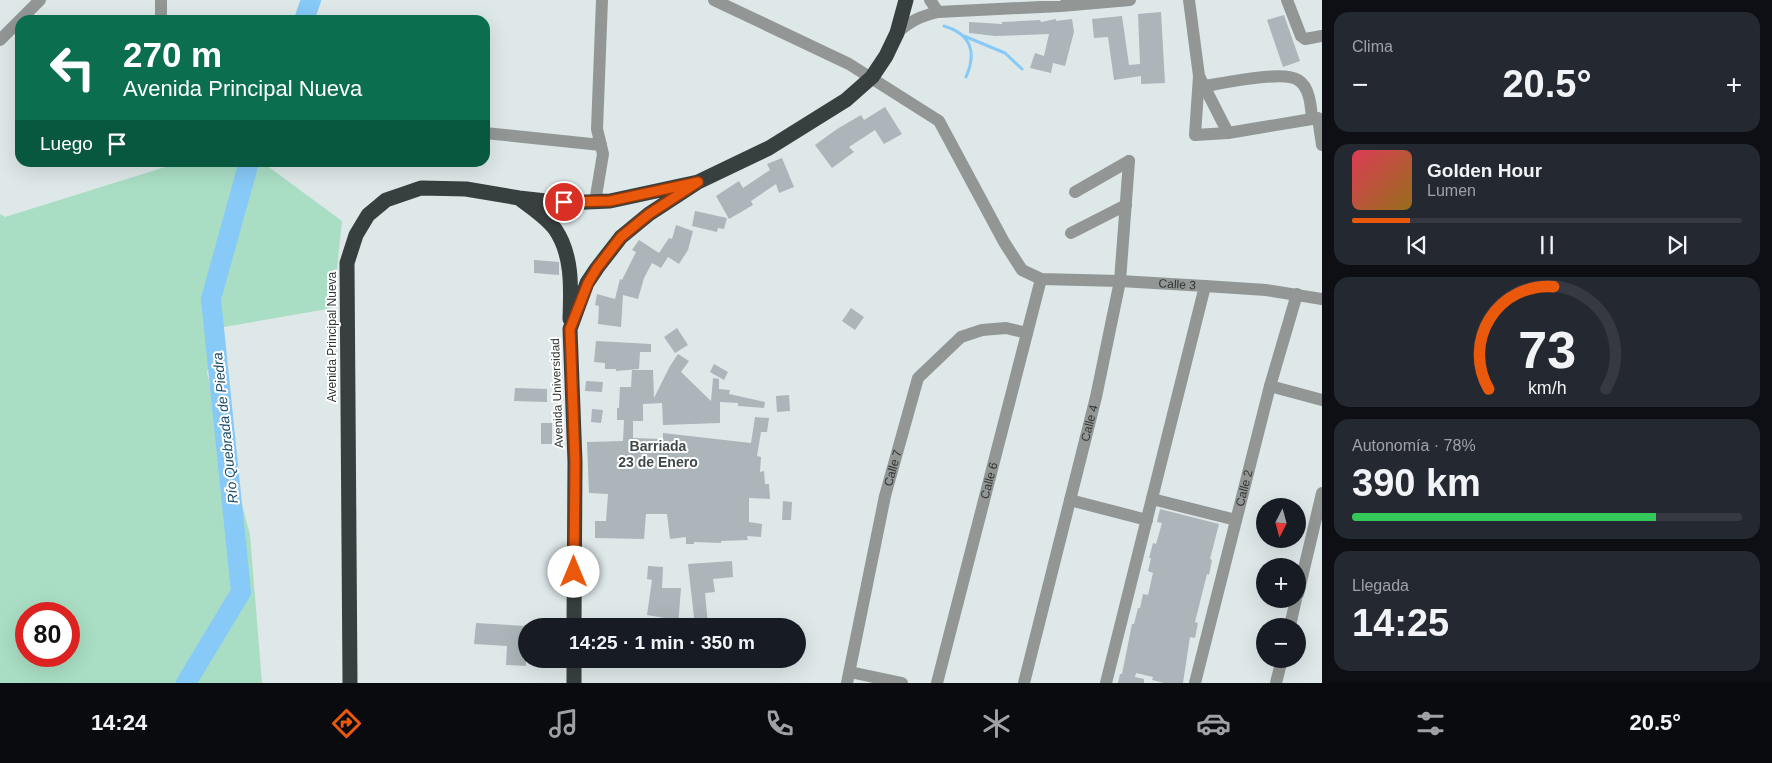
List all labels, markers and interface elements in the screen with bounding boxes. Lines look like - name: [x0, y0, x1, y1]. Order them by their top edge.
- icon: left: [40, 35, 105, 100]
- text: 270 m: [123, 35, 222, 74]
- text: Clima: [1352, 38, 1393, 55]
- text: 20.5°: [1502, 63, 1592, 105]
- text: −: [1352, 69, 1368, 100]
- text: +: [1726, 69, 1742, 100]
- text: Avenida Principal Nueva: [123, 76, 362, 101]
- icon: arrive: [103, 130, 131, 158]
- text: Luego: [40, 133, 93, 154]
- text: Golden Hour: [1427, 160, 1542, 181]
- pin: [543, 181, 585, 223]
- text: Lumen: [1427, 182, 1476, 199]
- icon: arrive: [550, 188, 578, 216]
- icon: previous: [1403, 231, 1431, 259]
- icon: pause: [1533, 231, 1561, 259]
- icon: next: [1663, 231, 1691, 259]
- street label: Avenida Principal Nueva: [325, 271, 339, 402]
- street label: Calle 3: [1158, 276, 1197, 292]
- text: 73: [1518, 321, 1576, 379]
- street label: Avenida Universidad: [548, 338, 566, 448]
- water label: Río Quebrada de Piedra: [209, 351, 241, 504]
- text: km/h: [1528, 378, 1566, 398]
- street label: Calle 4: [1078, 403, 1101, 443]
- text: Autonomía · 78%: [1352, 437, 1476, 454]
- district label: Barriada 23 de Enero: [618, 438, 698, 470]
- street label: Calle 7: [881, 448, 905, 488]
- street label: Calle 6: [978, 460, 1001, 500]
- text: 390 km: [1352, 462, 1481, 504]
- street label: Calle 2: [1233, 468, 1256, 508]
- north arrow: [1256, 498, 1306, 548]
- map controls: [1256, 498, 1306, 668]
- position arrow: [547, 545, 599, 597]
- button: +: [1256, 558, 1306, 608]
- text: Llegada: [1352, 577, 1409, 594]
- speed limit sign: 80: [15, 602, 80, 667]
- text: 14:25: [1352, 602, 1449, 644]
- button: −: [1256, 618, 1306, 668]
- text: 14:25 · 1 min · 350 m: [569, 632, 755, 653]
- icon: directions: [329, 706, 364, 741]
- icon: music: [546, 706, 581, 741]
- icon: phone: [762, 706, 797, 741]
- icon: climate: [979, 706, 1014, 741]
- icon: car: [1196, 706, 1231, 741]
- icon: filters: [1413, 706, 1448, 741]
- text: 14:24: [91, 710, 147, 735]
- text: 20.5°: [1629, 710, 1681, 735]

